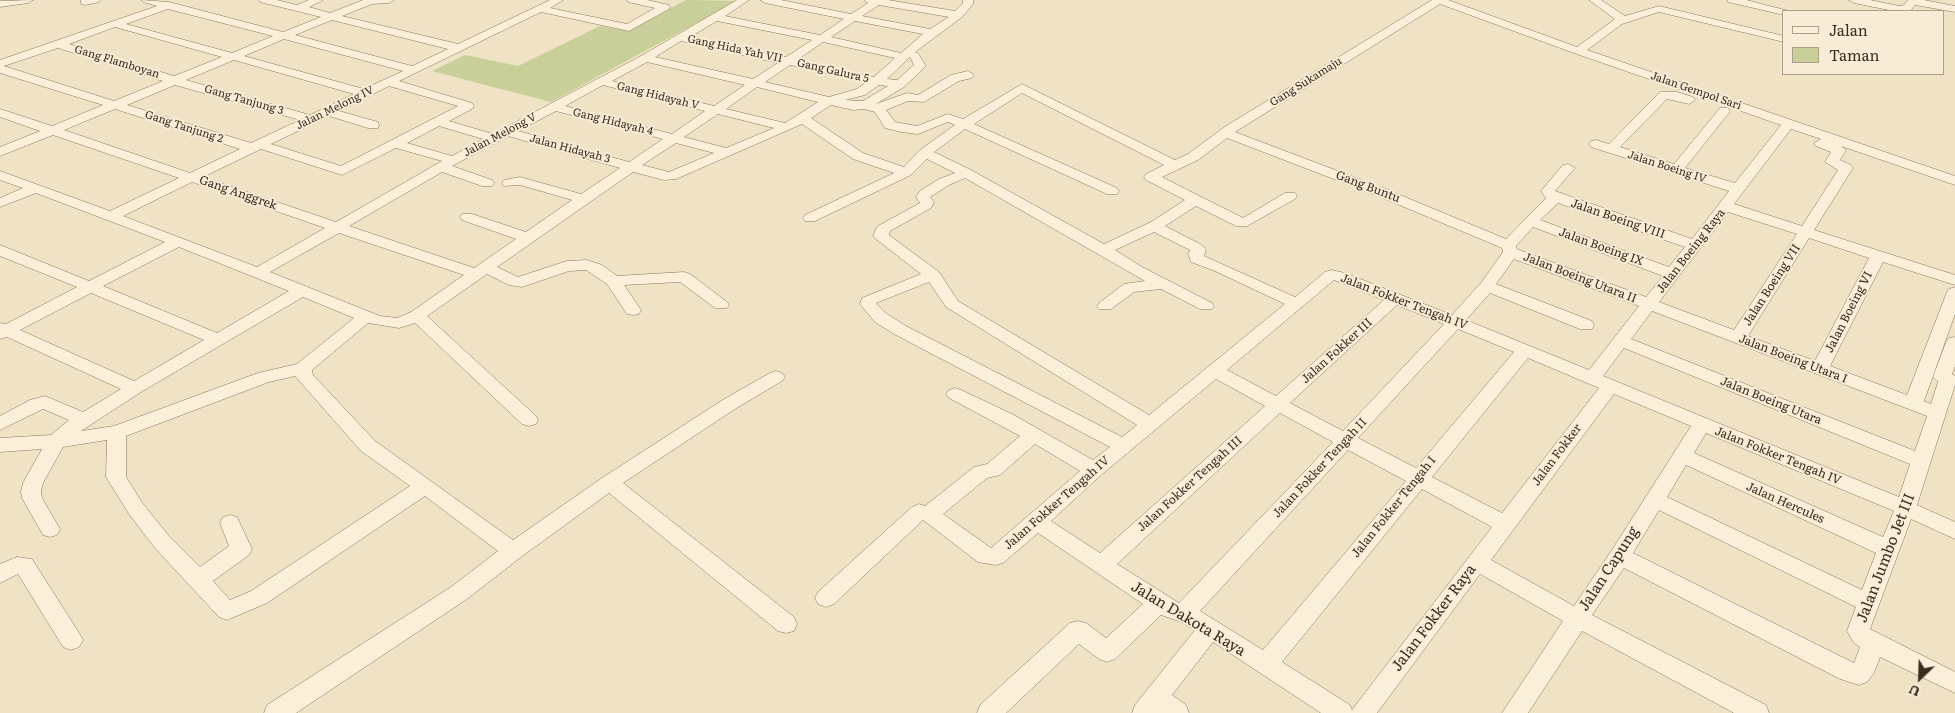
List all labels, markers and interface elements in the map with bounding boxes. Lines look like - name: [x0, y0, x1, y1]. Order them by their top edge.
- legend: [1782, 10, 1945, 75]
- text: Jalan: [1829, 18, 1868, 41]
- street label: Gang Hida Yah VII: [686, 32, 784, 66]
- street label: Gang Flamboyan: [73, 43, 161, 81]
- text: Taman: [1829, 43, 1879, 66]
- street label: Gang Sukamaju: [1268, 55, 1344, 109]
- street label: Gang Galura 5: [796, 56, 870, 86]
- street label: Jalan Gempol Sari: [1649, 69, 1743, 113]
- street label: Gang Hidayah V: [615, 79, 701, 113]
- street label: Gang Tanjung 3: [203, 82, 285, 118]
- street label: Jalan Melong IV: [294, 83, 376, 133]
- street label: Gang Hidayah 4: [571, 106, 655, 138]
- street label: Gang Tanjung 2: [143, 108, 225, 146]
- street label: Jalan Melong V: [461, 110, 539, 160]
- street label: Jalan Hidayah 3: [528, 132, 612, 166]
- street label: Jalan Boeing IV: [1626, 148, 1708, 186]
- street label: Gang Buntu: [1334, 168, 1402, 206]
- street label: Gang Anggrek: [197, 173, 279, 213]
- street label: Jalan Boeing VIII: [1569, 196, 1667, 242]
- street label: Jalan Boeing Raya: [1654, 206, 1728, 296]
- street label: Jalan Boeing IX: [1557, 225, 1645, 269]
- street label: Jalan Boeing VII: [1740, 242, 1804, 328]
- street label: Jalan Boeing Utara II: [1521, 250, 1639, 306]
- street label: Jalan Boeing VI: [1822, 269, 1876, 355]
- street label: Jalan Fokker Tengah IV: [1338, 271, 1470, 333]
- street label: Jalan Fokker III: [1299, 315, 1375, 387]
- street label: Jalan Boeing Utara I: [1737, 332, 1849, 386]
- street label: Jalan Boeing Utara: [1718, 374, 1824, 428]
- street label: Jalan Fokker Tengah II: [1270, 415, 1370, 521]
- street label: Jalan Fokker: [1529, 421, 1585, 489]
- street label: Jalan Fokker Tengah IV: [1713, 424, 1843, 488]
- street label: Jalan Fokker Tengah III: [1135, 433, 1245, 535]
- street label: Jalan Fokker Tengah IV: [1001, 453, 1113, 553]
- street label: Jalan Fokker Tengah I: [1349, 453, 1439, 561]
- street label: Jalan Hercules: [1744, 479, 1826, 527]
- street label: Jalan Jumbo Jet III: [1853, 491, 1919, 625]
- street label: Jalan Capung: [1575, 523, 1643, 615]
- street label: Jalan Fokker Raya: [1388, 561, 1480, 675]
- street label: Jalan Dakota Raya: [1128, 578, 1248, 660]
- north arrow: [1895, 653, 1945, 703]
- text: U: [1905, 680, 1923, 703]

